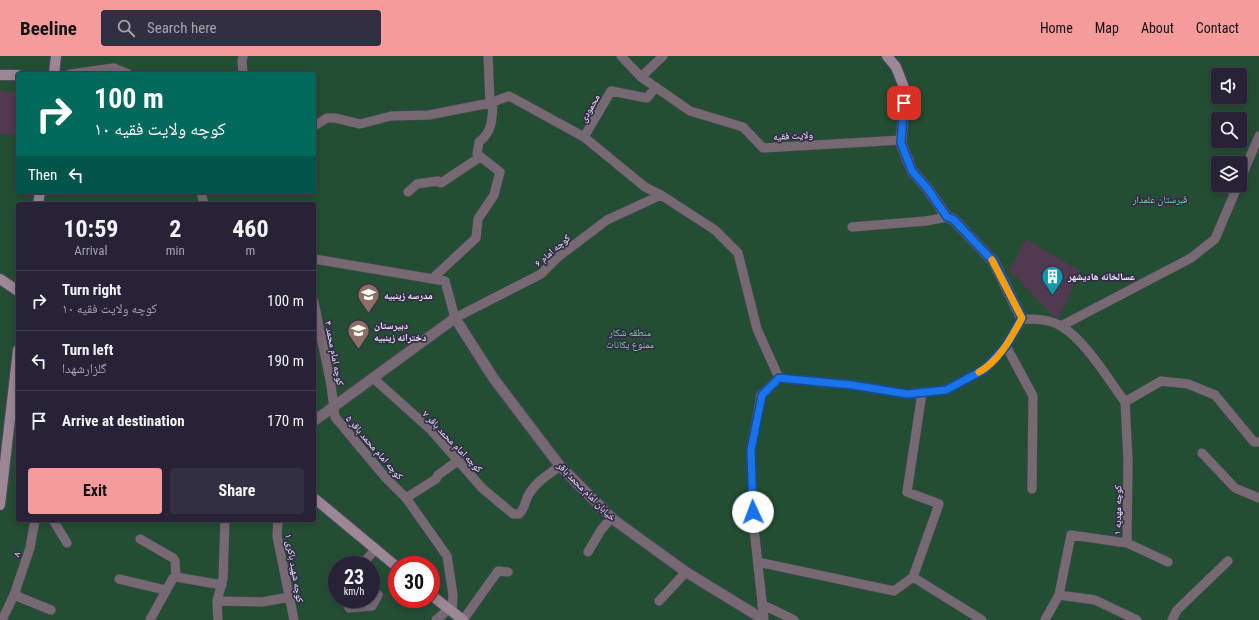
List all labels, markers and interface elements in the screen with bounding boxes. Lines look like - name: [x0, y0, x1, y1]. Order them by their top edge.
- search box: [101, 10, 381, 46]
- text: Beeline: [20, 17, 77, 40]
- icon: search: [115, 17, 137, 39]
- text: Search here: [147, 19, 217, 37]
- text: Home: [1040, 20, 1073, 36]
- text: Map: [1095, 20, 1119, 36]
- text: About: [1141, 20, 1174, 36]
- text: Contact: [1196, 20, 1239, 36]
- map controls: [1211, 68, 1247, 192]
- button: sound: [1211, 68, 1247, 104]
- text: 100 m: [94, 82, 164, 115]
- pin: [887, 86, 921, 120]
- icon: right: [28, 88, 80, 140]
- street label: محمودی: [577, 92, 603, 125]
- icon: arrive: [893, 92, 915, 114]
- button: search: [1211, 112, 1247, 148]
- text: کوچه ولایت فقیه ۱۰: [94, 118, 226, 139]
- street label: ولایت فقیه: [773, 129, 814, 142]
- button: layers: [1211, 156, 1247, 192]
- icon: left: [65, 164, 87, 186]
- text: Then: [28, 166, 57, 184]
- park label: قبرستان علمدار: [1132, 194, 1187, 206]
- text: 10:59: [63, 215, 118, 243]
- text: 2: [169, 215, 181, 243]
- text: 460: [232, 215, 269, 243]
- street label: کوچه امام ۶: [532, 232, 574, 270]
- text: Arrival: [74, 243, 107, 258]
- text: min: [166, 243, 185, 258]
- text: m: [246, 243, 255, 258]
- building icon: عسالخانه هادیشهر: [1039, 263, 1065, 296]
- place label: عسالخانه هادیشهر: [1067, 271, 1135, 283]
- text: Turn right: [62, 281, 121, 299]
- school or university icon: مدرسه زینبیه: [356, 282, 382, 315]
- icon: right: [28, 290, 50, 312]
- place label: مدرسه زینبیه: [384, 290, 433, 302]
- text: 100 m: [267, 292, 304, 310]
- text: کوچه ولایت فقیه ۱۰: [62, 301, 157, 316]
- school or university icon: دبیرستان دخترانه زینبیه: [345, 318, 371, 351]
- street label: کوچه امام محمد ۴: [321, 320, 346, 387]
- place label: دبیرستان دخترانه زینبیه: [374, 320, 426, 344]
- park label: منطقه شکار ممنوع یکانات: [606, 327, 655, 351]
- text: Turn left: [62, 341, 113, 359]
- icon: left: [28, 350, 50, 372]
- text: 190 m: [267, 352, 304, 370]
- text: گلزارشهدا: [62, 361, 107, 376]
- street label: کوچه امام محمد باقر ۷: [419, 408, 485, 476]
- icon: arrive: [28, 410, 50, 432]
- text: Arrive at destination: [62, 412, 185, 430]
- text: 170 m: [267, 412, 304, 430]
- street label: کوچه امام محمد باقر ۵: [342, 413, 405, 483]
- street label: خیابان امام محمد باقر: [553, 459, 619, 525]
- button: Exit: [28, 468, 162, 514]
- button: Share: [170, 468, 304, 514]
- street label: کوچه مهدیه ۱: [1112, 485, 1124, 535]
- position arrow: [732, 491, 774, 533]
- street label: کوچه شهید باکری ۱: [282, 533, 306, 603]
- street label: ۸: [11, 550, 23, 558]
- speed limit sign: 30: [388, 556, 440, 608]
- text: 23: [344, 565, 364, 589]
- text: km/h: [344, 586, 364, 597]

